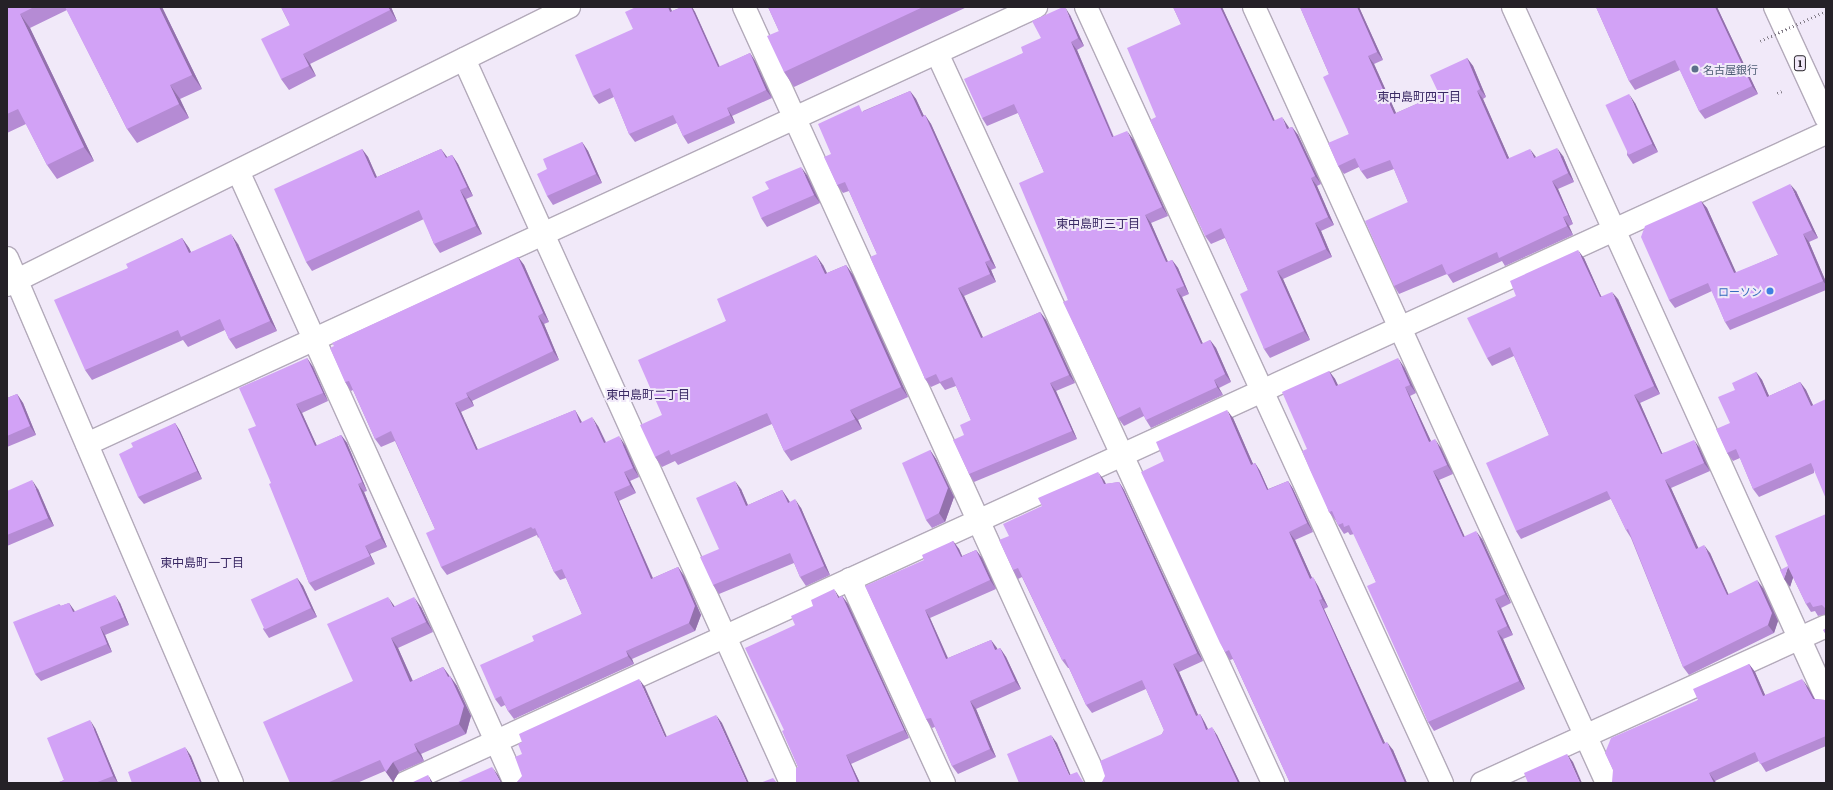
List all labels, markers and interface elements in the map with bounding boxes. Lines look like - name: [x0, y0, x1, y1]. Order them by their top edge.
- road number: 1: [1793, 55, 1807, 71]
- place label: 名古屋銀行: [1703, 62, 1758, 76]
- marker: 名古屋銀行: [1690, 64, 1700, 74]
- district label: 東中島町四丁目: [1377, 90, 1461, 104]
- district label: 東中島町三丁目: [1056, 217, 1140, 231]
- place label: ローソン: [1718, 284, 1762, 298]
- marker: ローソン: [1765, 286, 1775, 296]
- district label: 東中島町二丁目: [606, 388, 690, 402]
- district label: 東中島町一丁目: [160, 556, 244, 570]

